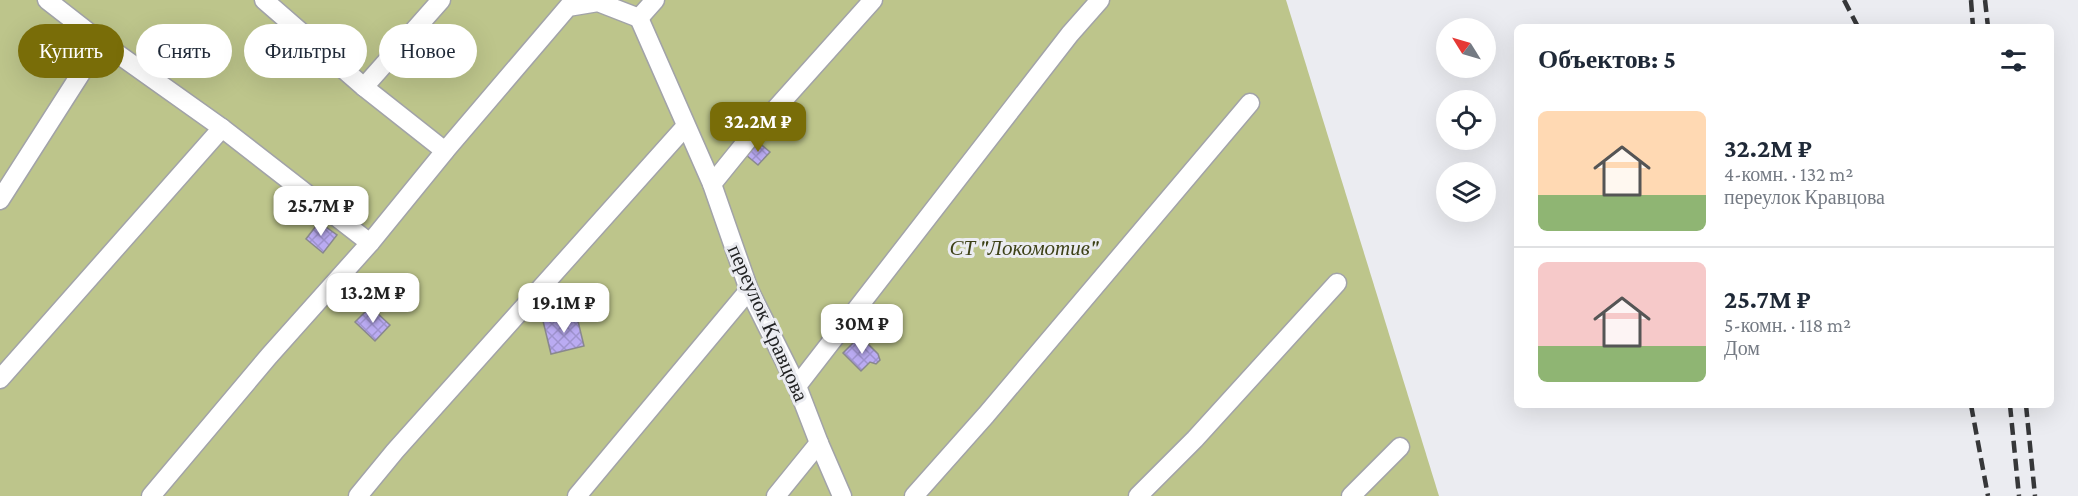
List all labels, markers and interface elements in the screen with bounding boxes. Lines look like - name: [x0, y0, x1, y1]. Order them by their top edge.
- north arrow: [1436, 18, 1496, 78]
- map controls: [1436, 18, 1496, 222]
- chip: Купить: [18, 24, 124, 78]
- chip: Снять: [136, 24, 232, 78]
- chip: Фильтры: [244, 24, 367, 78]
- chip: Новое: [379, 24, 477, 78]
- icon: filters: [1997, 44, 2030, 77]
- text: Объектов: 5: [1538, 45, 1676, 74]
- button: locate: [1436, 90, 1496, 150]
- pin: 32.2M ₽: [703, 102, 813, 153]
- text: 32.2M ₽: [724, 110, 792, 132]
- text: 32.2M ₽: [1724, 134, 1812, 163]
- icon: home: [1586, 135, 1658, 207]
- button: layers: [1436, 162, 1496, 222]
- text: 4-комн. · 132 m²: [1724, 163, 1853, 185]
- pin: 25.7M ₽: [266, 186, 376, 237]
- text: переулок Кравцова: [1724, 186, 1885, 208]
- text: 25.7M ₽: [288, 194, 354, 216]
- park label: СТ "Локомотив": [950, 236, 1100, 260]
- street label: переулок Кравцова: [723, 241, 814, 406]
- pin: 13.2M ₽: [318, 273, 428, 324]
- text: 13.2M ₽: [340, 281, 406, 303]
- pin: 19.1M ₽: [509, 283, 619, 334]
- text: 25.7M ₽: [1724, 285, 1811, 314]
- icon: home: [1586, 286, 1658, 358]
- text: 19.1M ₽: [532, 291, 596, 313]
- pin: 30M ₽: [820, 304, 904, 355]
- text: 30M ₽: [835, 312, 889, 334]
- text: 5-комн. · 118 m²: [1724, 314, 1851, 336]
- text: Дом: [1724, 337, 1760, 359]

